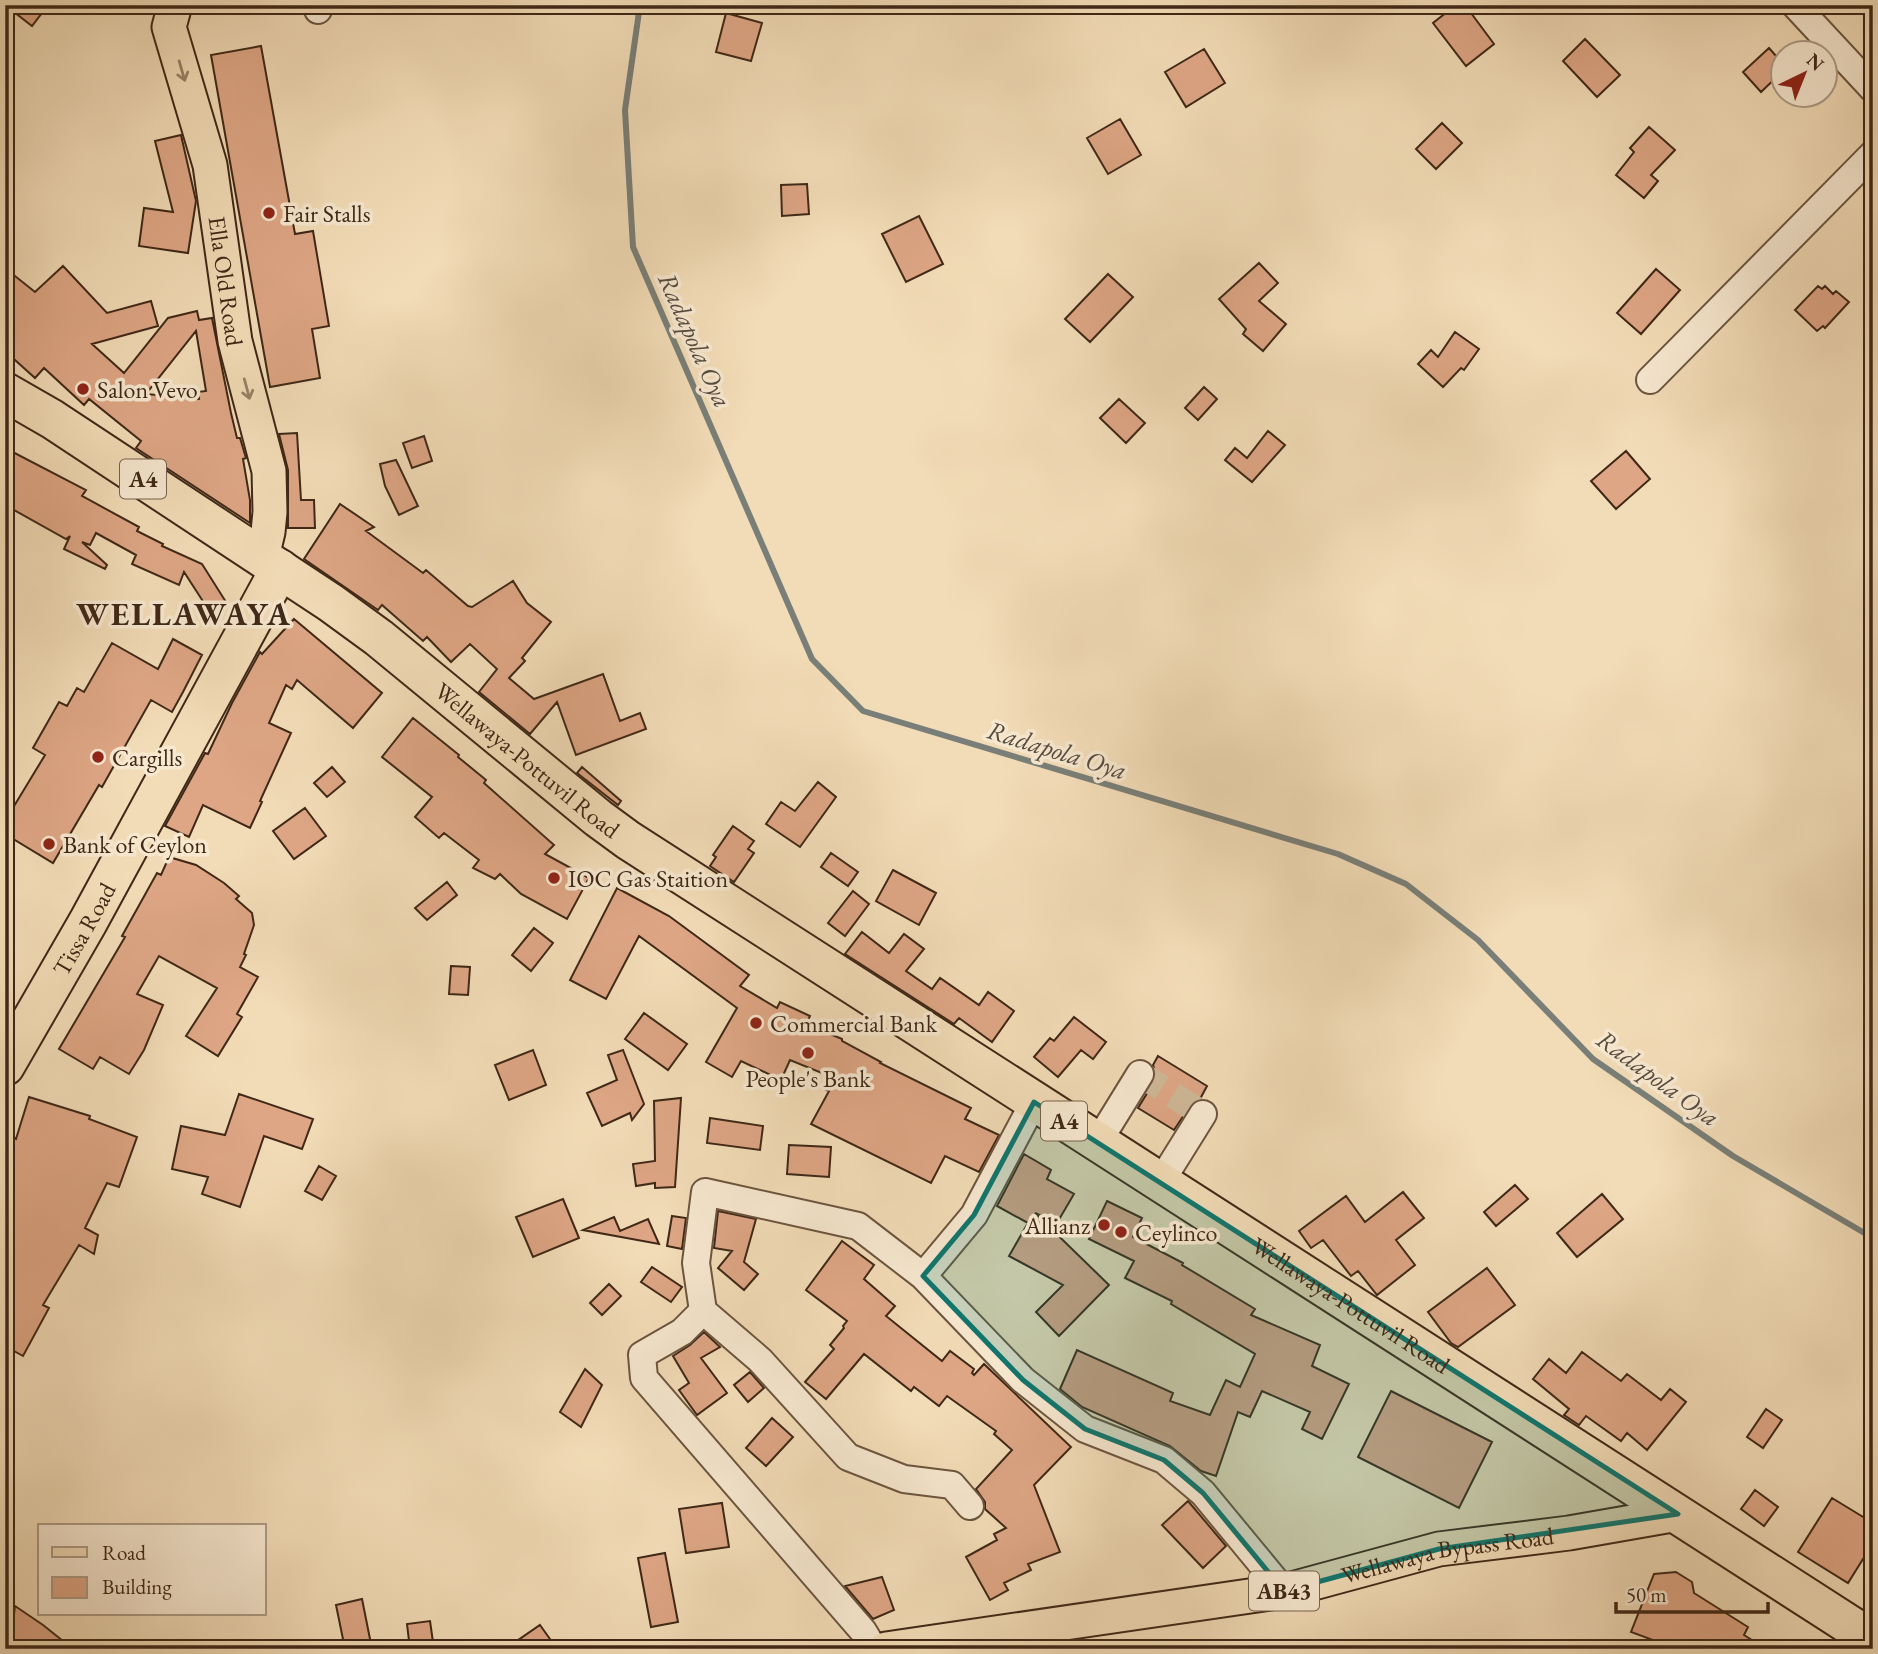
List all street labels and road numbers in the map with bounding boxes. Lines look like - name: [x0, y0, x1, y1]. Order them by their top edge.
- street label: Ella Old Road: [202, 214, 251, 349]
- road number: A4: [120, 460, 166, 499]
- street label: Wellawaya-Pottuvil Road: [429, 675, 627, 845]
- street label: Tissa Road: [45, 876, 123, 981]
- road number: A4: [1041, 1102, 1087, 1140]
- street label: Wellawaya-Pottuvil Road: [1246, 1229, 1457, 1380]
- street label: Wellawaya Bypass Road: [1337, 1519, 1556, 1590]
- road number: AB43: [1249, 1572, 1319, 1610]

